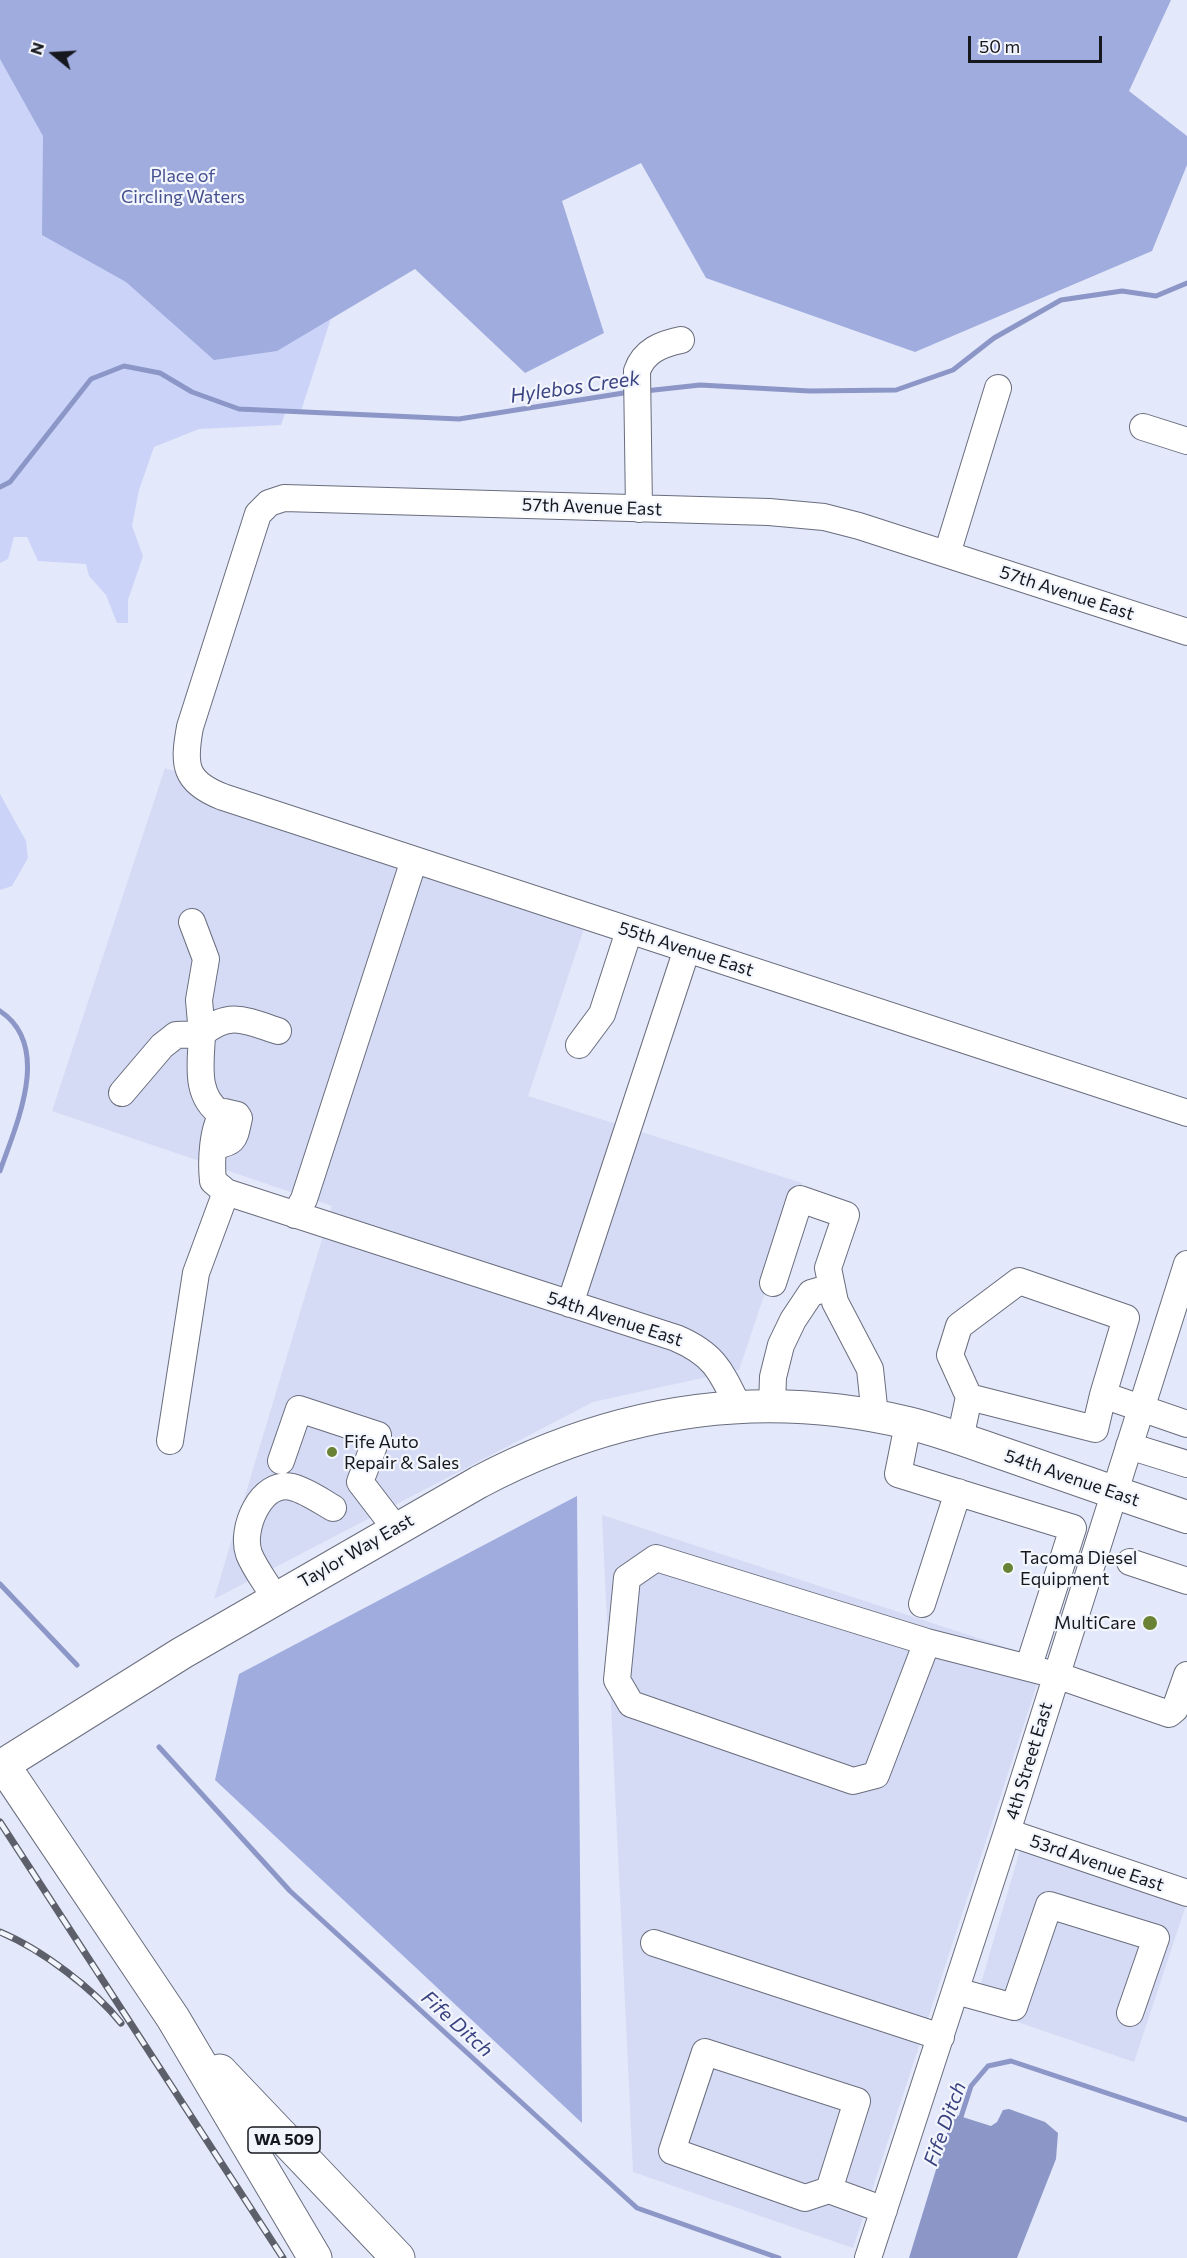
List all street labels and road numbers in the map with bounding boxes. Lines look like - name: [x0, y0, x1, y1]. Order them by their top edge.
- street label: 57th Avenue East: [522, 494, 662, 520]
- street label: 57th Avenue East: [997, 561, 1137, 625]
- street label: 55th Avenue East: [616, 917, 756, 981]
- street label: 54th Avenue East: [544, 1287, 686, 1351]
- street label: 54th Avenue East: [1002, 1445, 1142, 1511]
- street label: Taylor Way East: [295, 1509, 417, 1593]
- street label: 4th Street East: [1001, 1700, 1057, 1822]
- street label: 53rd Avenue East: [1027, 1830, 1167, 1896]
- road number: WA 509: [248, 2127, 320, 2153]

